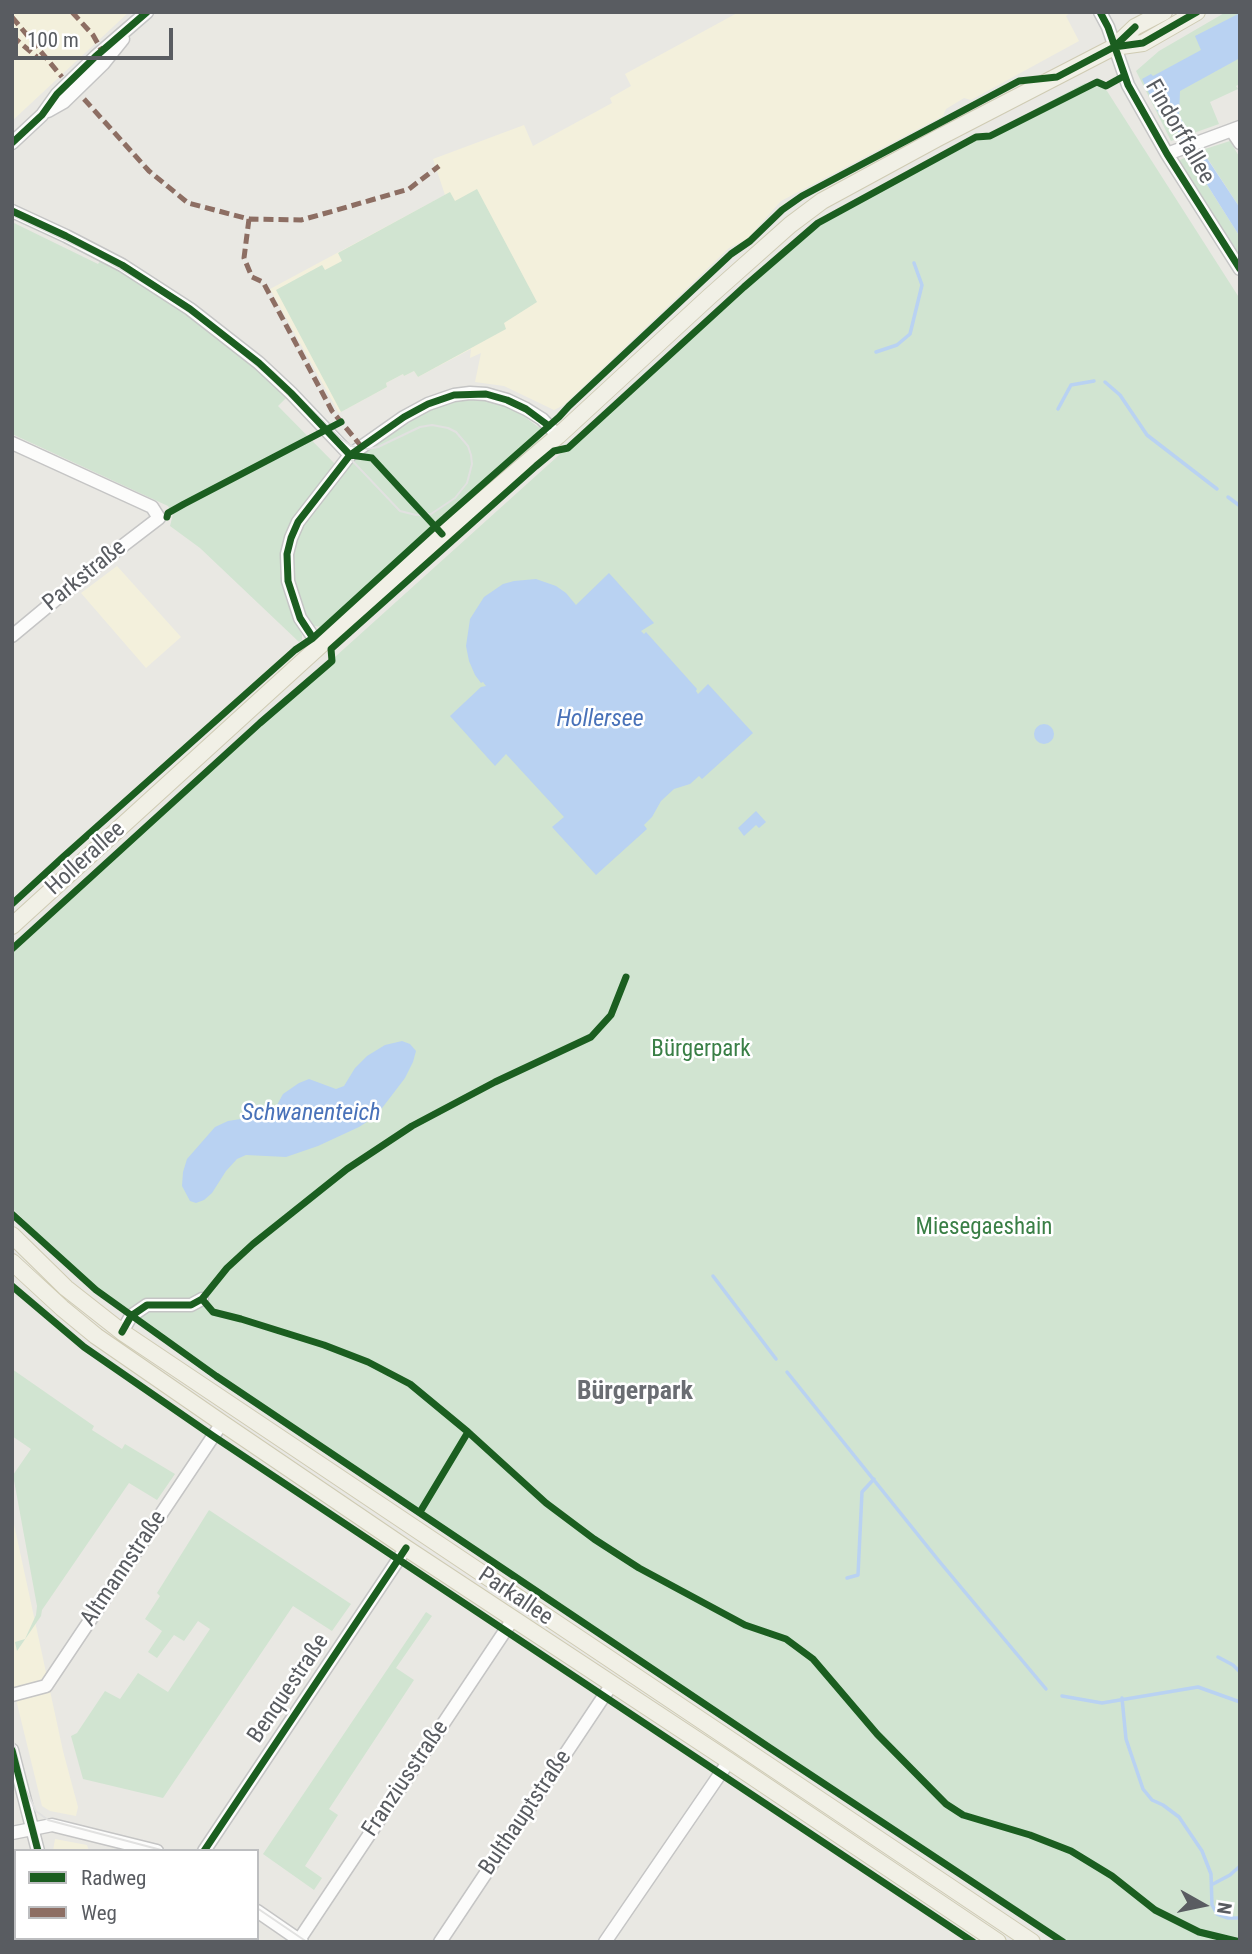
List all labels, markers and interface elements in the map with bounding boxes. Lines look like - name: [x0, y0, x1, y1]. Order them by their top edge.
- scale bar: [18, 14, 177, 58]
- text: 100 m: [27, 28, 79, 52]
- street label: Findorffallee: [1138, 75, 1220, 189]
- street label: Parkstraße: [38, 534, 132, 618]
- water label: Hollersee: [556, 706, 644, 734]
- street label: Hollerallee: [41, 816, 131, 902]
- park label: Bürgerpark: [651, 1036, 751, 1064]
- water label: Schwanenteich: [242, 1100, 380, 1128]
- park label: Miesegaeshain: [916, 1214, 1052, 1242]
- district label: Bürgerpark: [577, 1376, 693, 1408]
- street label: Altmannstraße: [75, 1506, 173, 1632]
- street label: Parkallee: [472, 1562, 558, 1632]
- street label: Benquestraße: [242, 1629, 336, 1749]
- street label: Franziusstraße: [357, 1716, 455, 1842]
- street label: Bulthauptstraße: [474, 1745, 578, 1881]
- legend: [14, 1849, 259, 1940]
- text: Radweg: [81, 1866, 146, 1890]
- north arrow: [1168, 1870, 1238, 1940]
- text: Weg: [81, 1901, 117, 1925]
- text: N: [1212, 1901, 1237, 1916]

